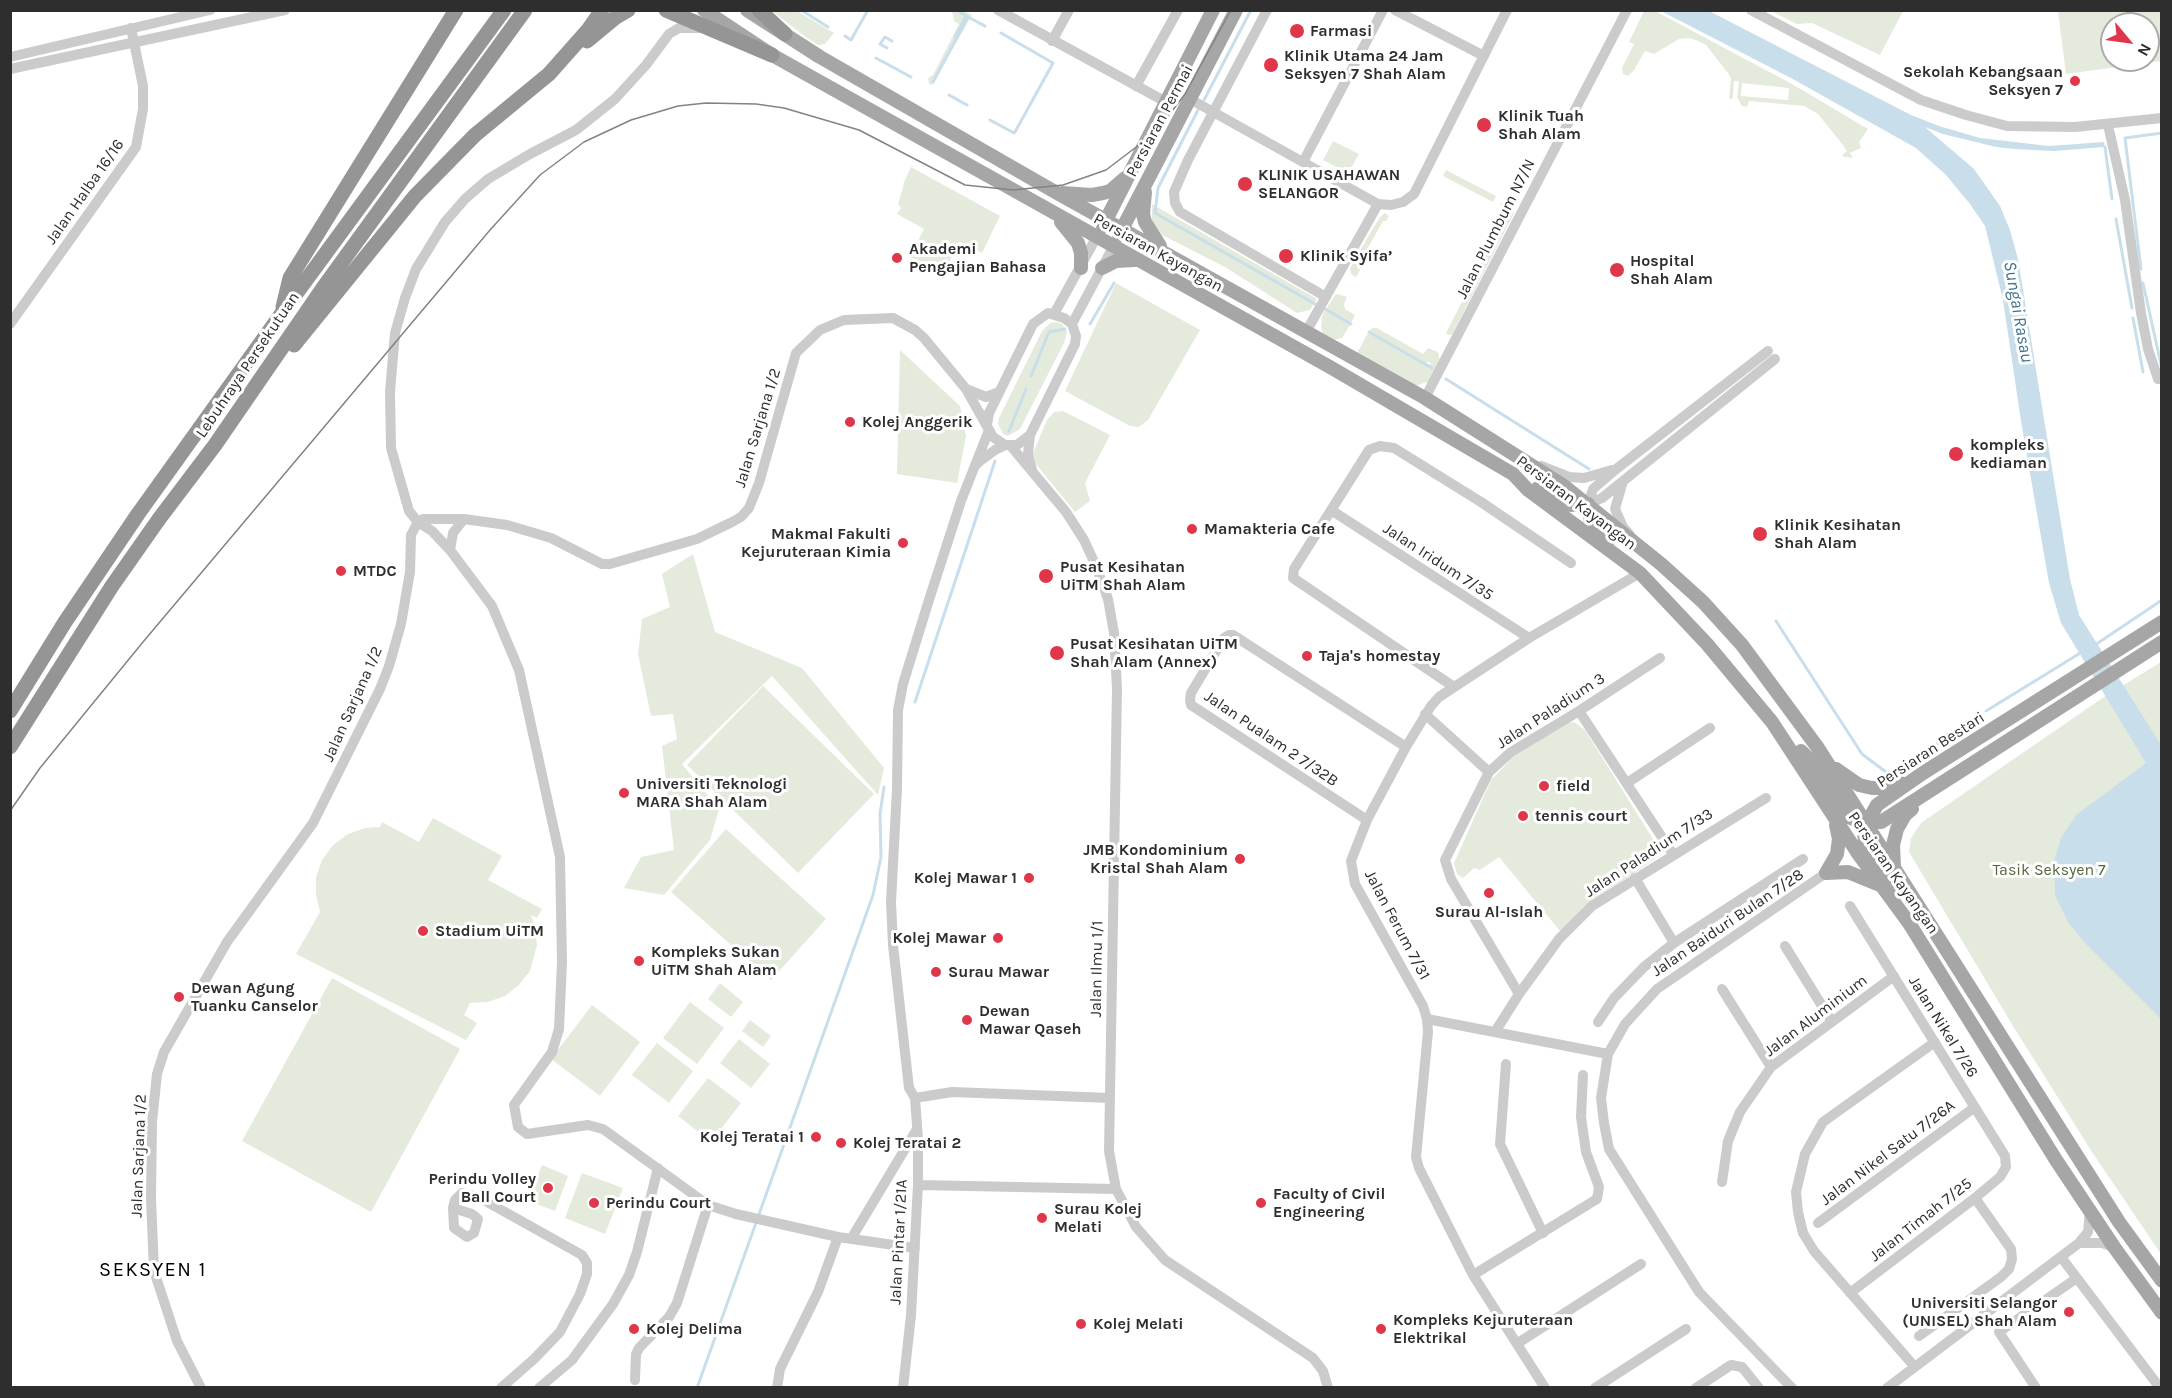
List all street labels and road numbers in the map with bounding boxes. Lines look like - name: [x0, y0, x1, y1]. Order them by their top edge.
- street label: Persiaran Permai: [1122, 62, 1198, 180]
- street label: Jalan Halba 16/16: [42, 136, 128, 248]
- street label: Jalan Plumbum N7/N: [1452, 156, 1540, 302]
- street label: Persiaran Kayangan: [1090, 209, 1226, 297]
- street label: Lebuhraya Persekutuan: [192, 289, 304, 441]
- street label: Jalan Sarjana 1/2: [731, 366, 785, 490]
- street label: Persiaran Kayangan: [1512, 452, 1640, 554]
- street label: Jalan Iridum 7/35: [1379, 519, 1497, 605]
- street label: Jalan Sarjana 1/2: [319, 644, 387, 764]
- street label: Jalan Paladium 3: [1493, 669, 1609, 753]
- street label: Jalan Pualam 2 7/32B: [1200, 687, 1342, 791]
- street label: Persiaran Bestari: [1873, 708, 1989, 792]
- street label: Jalan Paladium 7/33: [1581, 804, 1717, 902]
- street label: Persiaran Kayangan: [1844, 808, 1942, 938]
- street label: Jalan Baiduri Bulan 7/28: [1648, 865, 1808, 981]
- street label: Jalan Ferum 7/31: [1360, 867, 1434, 983]
- street label: Jalan Ilmu 1/1: [1087, 920, 1107, 1018]
- street label: Jalan Aluminium: [1761, 971, 1871, 1061]
- street label: Jalan Nikel 7/26: [1904, 973, 1982, 1081]
- street label: Jalan Sarjana 1/2: [127, 1094, 151, 1218]
- street label: Jalan Nikel Satu 7/26A: [1817, 1096, 1959, 1210]
- street label: Jalan Timah 7/25: [1866, 1174, 1976, 1266]
- street label: Jalan Pintar 1/21A: [886, 1179, 912, 1305]

